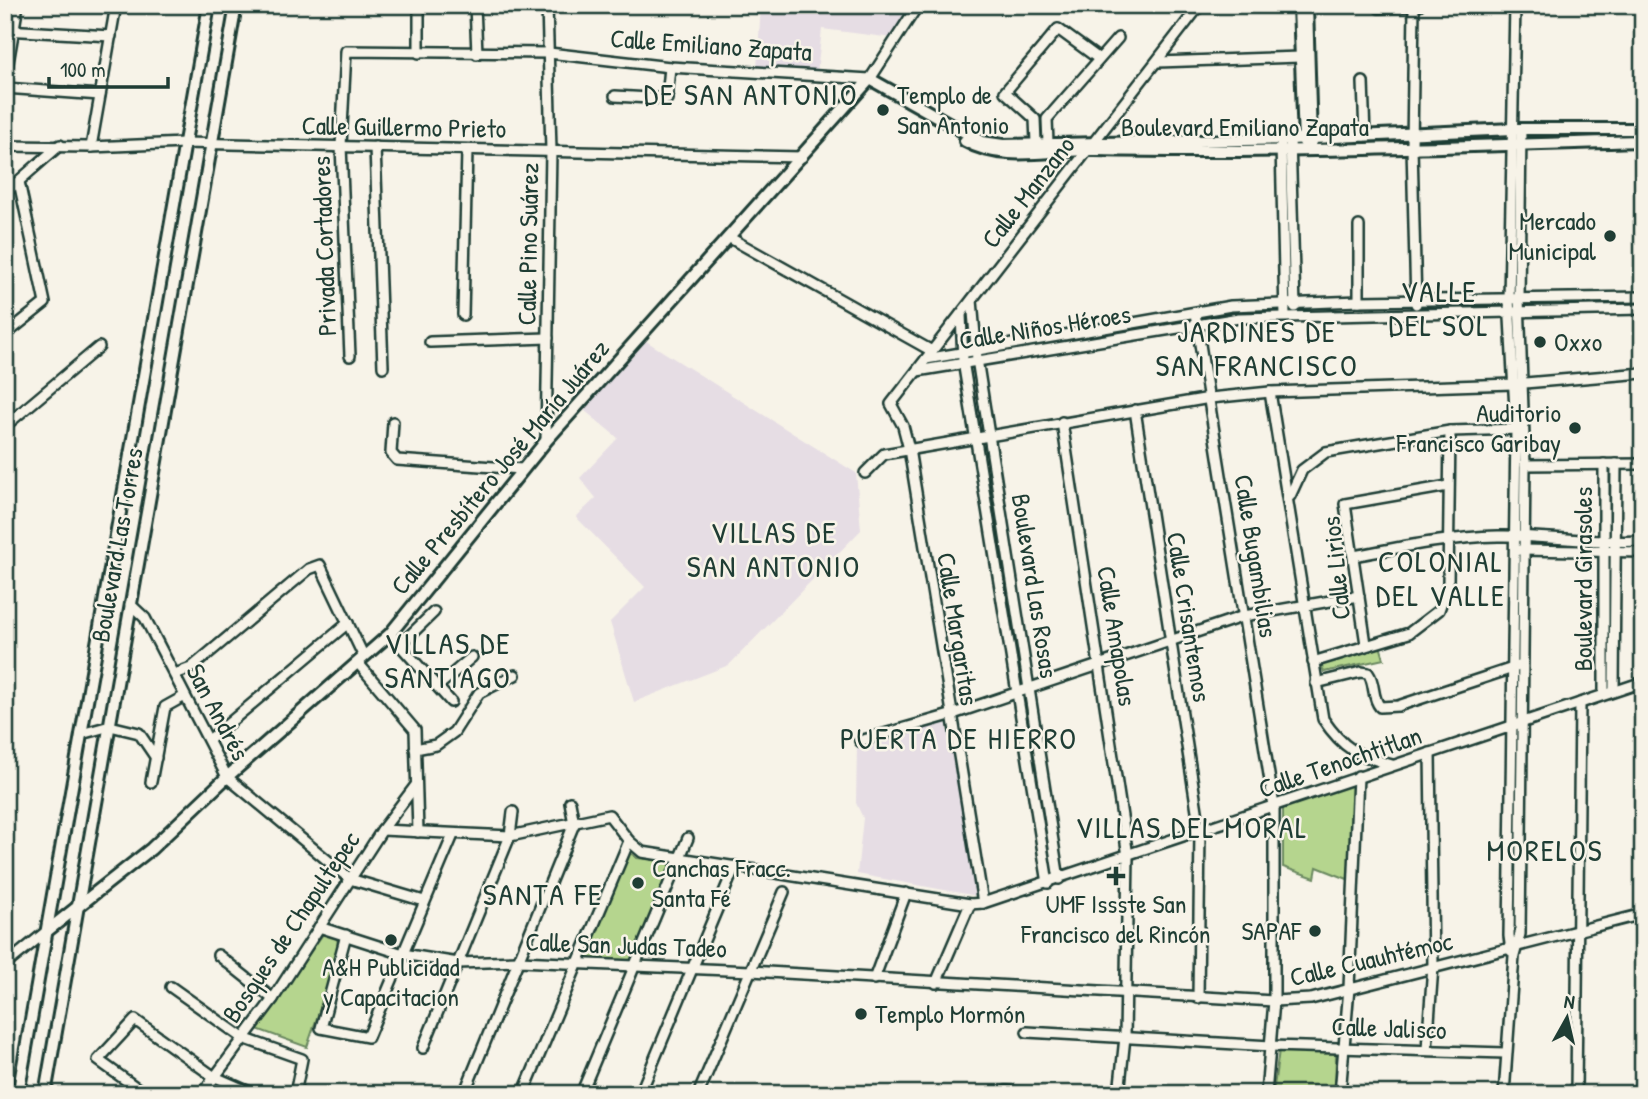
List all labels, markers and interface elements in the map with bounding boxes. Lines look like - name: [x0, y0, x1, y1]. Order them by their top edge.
- street label: Calle Emiliano Zapata: [609, 20, 813, 69]
- scale bar: [49, 46, 168, 90]
- text: 100 m: [60, 55, 106, 84]
- district label: DE SAN ANTONIO: [644, 74, 858, 114]
- place label: Templo de San Antonio: [897, 77, 1009, 142]
- marker: Templo de San Antonio: [875, 102, 891, 118]
- street label: Calle Guillermo Prieto: [301, 107, 507, 146]
- street label: Boulevard Emiliano Zapata: [1121, 109, 1369, 144]
- street label: Calle Manzano: [973, 129, 1082, 255]
- street label: Privada Cortadores: [303, 155, 344, 337]
- street label: Calle Pino Suárez: [509, 162, 546, 326]
- place label: Mercado Municipal: [1508, 203, 1596, 268]
- marker: Mercado Municipal: [1602, 228, 1618, 244]
- district label: VALLE DEL SOL: [1388, 271, 1490, 345]
- street label: Calle Niños Héroes: [957, 296, 1133, 357]
- district label: JARDINES DE SAN FRANCISCO: [1155, 311, 1359, 385]
- place label: Oxxo: [1554, 324, 1602, 359]
- street label: Calle Presbítero José María Juárez: [382, 332, 617, 602]
- marker: Oxxo: [1532, 334, 1548, 350]
- place label: Auditorio Francisco Garibay: [1395, 395, 1561, 460]
- marker: Auditorio Francisco Garibay: [1567, 420, 1583, 436]
- street label: Boulevard Las Torres: [82, 445, 151, 645]
- street label: Calle Bugambilias: [1226, 472, 1287, 640]
- street label: Boulevard Girasoles: [1565, 487, 1600, 671]
- street label: Boulevard Las Rosas: [1004, 491, 1067, 681]
- district label: VILLAS DE SAN ANTONIO: [687, 512, 861, 586]
- street label: Calle Lirios: [1313, 515, 1358, 621]
- street label: Calle Crisantemos: [1159, 529, 1220, 704]
- district label: COLONIAL DEL VALLE: [1376, 541, 1506, 615]
- street label: Calle Margaritas: [929, 550, 988, 708]
- street label: Calle Amapolas: [1089, 563, 1146, 708]
- district label: VILLAS DE SANTIAGO: [384, 623, 512, 697]
- street label: San Andrés: [178, 657, 258, 766]
- street label: Calle Tenochtitlan: [1254, 717, 1426, 806]
- district label: PUERTA DE HIERRO: [840, 718, 1078, 758]
- district label: VILLAS DEL MORAL: [1075, 807, 1309, 847]
- street label: Bosques de Chapultepec: [214, 824, 368, 1029]
- district label: MORELOS: [1486, 830, 1604, 870]
- place label: Canchas Fracc. Santa Fé: [652, 850, 791, 915]
- marker: UMF Issste San Francisco del Rincón: [1106, 866, 1126, 886]
- district label: SANTA FE: [483, 874, 603, 914]
- marker: Canchas Fracc. Santa Fé: [630, 875, 646, 891]
- place label: UMF Issste San Francisco del Rincón: [1020, 886, 1211, 951]
- place label: SAPAF: [1241, 913, 1302, 948]
- street label: Calle San Judas Tadeo: [525, 923, 727, 966]
- street label: Calle Cuauhtémoc: [1286, 923, 1456, 994]
- marker: SAPAF: [1307, 923, 1323, 939]
- marker: A&H Publicidad y Capacitacion: [383, 932, 399, 948]
- place label: A&H Publicidad y Capacitacion: [322, 949, 460, 1014]
- north arrow: [1532, 984, 1602, 1054]
- text: N: [1563, 988, 1576, 1015]
- place label: Templo Mormón: [875, 996, 1026, 1031]
- marker: Templo Mormón: [853, 1006, 869, 1022]
- street label: Calle Jalisco: [1331, 1008, 1447, 1047]

